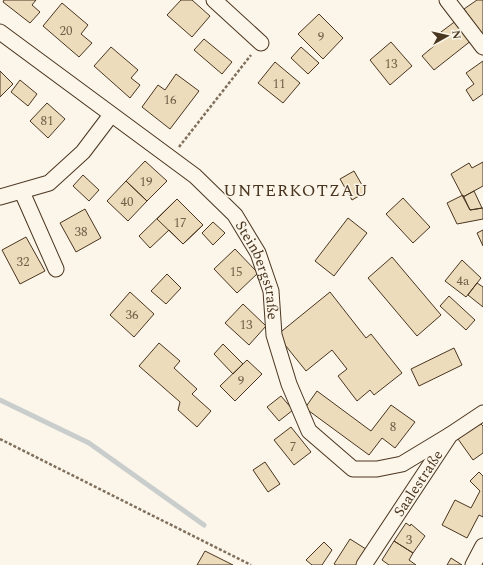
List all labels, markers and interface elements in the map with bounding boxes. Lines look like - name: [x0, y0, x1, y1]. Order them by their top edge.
- north arrow: [427, 16, 467, 56]
- house number: 20: [60, 21, 73, 41]
- house number: 9: [318, 27, 325, 47]
- text: N: [447, 29, 465, 40]
- house number: 13: [385, 54, 398, 74]
- house number: 11: [273, 74, 286, 94]
- house number: 16: [164, 90, 177, 110]
- house number: 81: [41, 111, 54, 131]
- house number: 19: [140, 172, 153, 192]
- district label: UNTERKOTZAU: [223, 178, 369, 204]
- house number: 40: [121, 192, 134, 212]
- house number: 17: [174, 213, 187, 233]
- street label: Steinbergstraße: [229, 216, 284, 321]
- house number: 38: [75, 222, 88, 242]
- house number: 32: [17, 252, 30, 272]
- house number: 15: [230, 262, 243, 282]
- house number: 4a: [457, 271, 470, 291]
- house number: 36: [126, 305, 139, 325]
- house number: 13: [240, 315, 253, 335]
- house number: 9: [238, 371, 245, 391]
- house number: 8: [390, 417, 396, 437]
- house number: 7: [290, 437, 296, 457]
- street label: Saalestraße: [388, 445, 449, 522]
- house number: 3: [406, 530, 413, 550]

